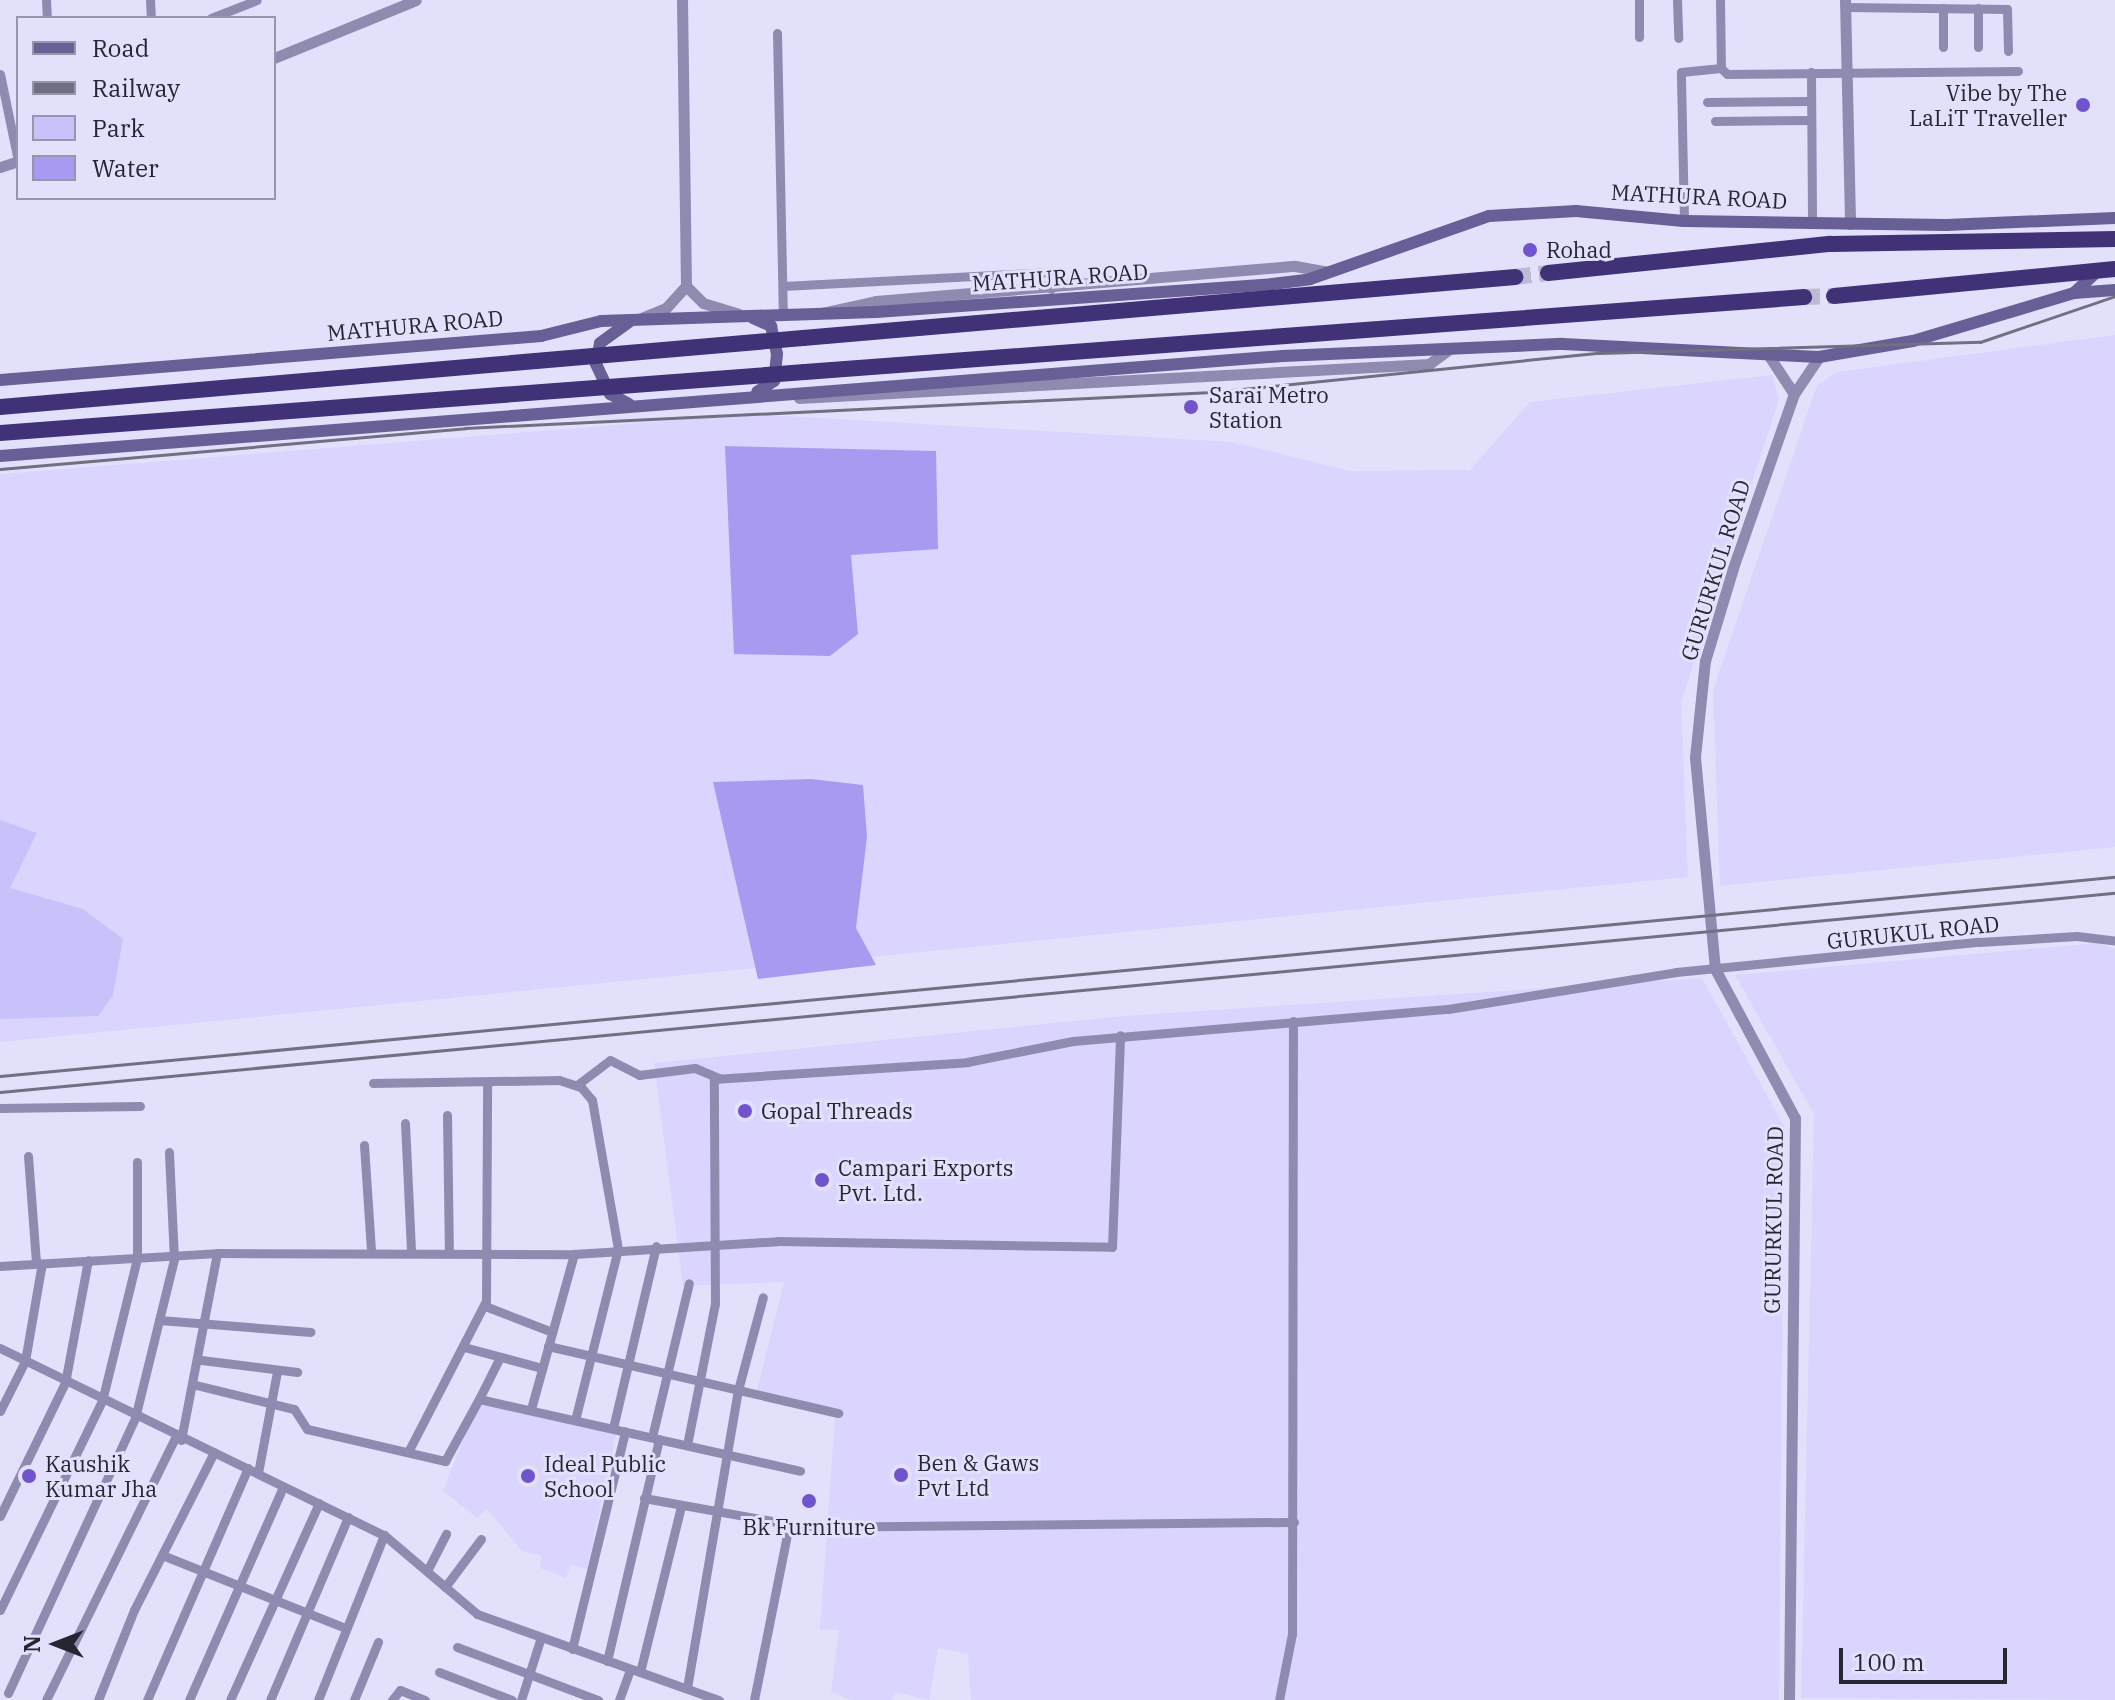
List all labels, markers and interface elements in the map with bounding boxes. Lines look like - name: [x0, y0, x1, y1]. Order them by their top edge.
- legend: [16, 16, 276, 200]
- text: Road: [92, 32, 149, 64]
- text: Railway: [92, 72, 180, 104]
- place label: Vibe by The LaLiT Traveller: [1909, 79, 2067, 130]
- marker: Vibe by The LaLiT Traveller: [2074, 96, 2092, 114]
- text: Park: [92, 112, 144, 144]
- text: Water: [92, 152, 159, 184]
- street label: MATHURA ROAD: [1610, 178, 1788, 214]
- place label: Rohad: [1546, 237, 1612, 263]
- marker: Rohad: [1521, 241, 1539, 259]
- street label: MATHURA ROAD: [971, 258, 1149, 296]
- street label: MATHURA ROAD: [326, 304, 504, 346]
- place label: Sarai Metro Station: [1209, 381, 1329, 432]
- marker: Sarai Metro Station: [1180, 396, 1202, 418]
- street label: GURURKUL ROAD: [1675, 476, 1755, 664]
- street label: GURUKUL ROAD: [1826, 910, 2000, 954]
- place label: Gopal Threads: [761, 1098, 913, 1124]
- marker: Gopal Threads: [736, 1102, 754, 1120]
- street label: GURURKUL ROAD: [1758, 1126, 1788, 1314]
- place label: Campari Exports Pvt. Ltd.: [838, 1154, 1014, 1206]
- marker: Campari Exports Pvt. Ltd.: [813, 1171, 831, 1189]
- place label: Ben & Gaws Pvt Ltd: [917, 1449, 1039, 1500]
- place label: Kaushik Kumar Jha: [45, 1450, 157, 1502]
- place label: Ideal Public School: [544, 1450, 666, 1502]
- marker: Ben & Gaws Pvt Ltd: [892, 1466, 910, 1484]
- marker: Kaushik Kumar Jha: [20, 1467, 38, 1485]
- marker: Ideal Public School: [519, 1467, 537, 1485]
- marker: Bk Furniture: [800, 1492, 818, 1510]
- place label: Bk Furniture: [742, 1514, 876, 1540]
- north arrow: [16, 1604, 96, 1684]
- scale bar: [1843, 1632, 2011, 1682]
- text: N: [17, 1635, 46, 1653]
- text: 100 m: [1853, 1646, 1925, 1678]

